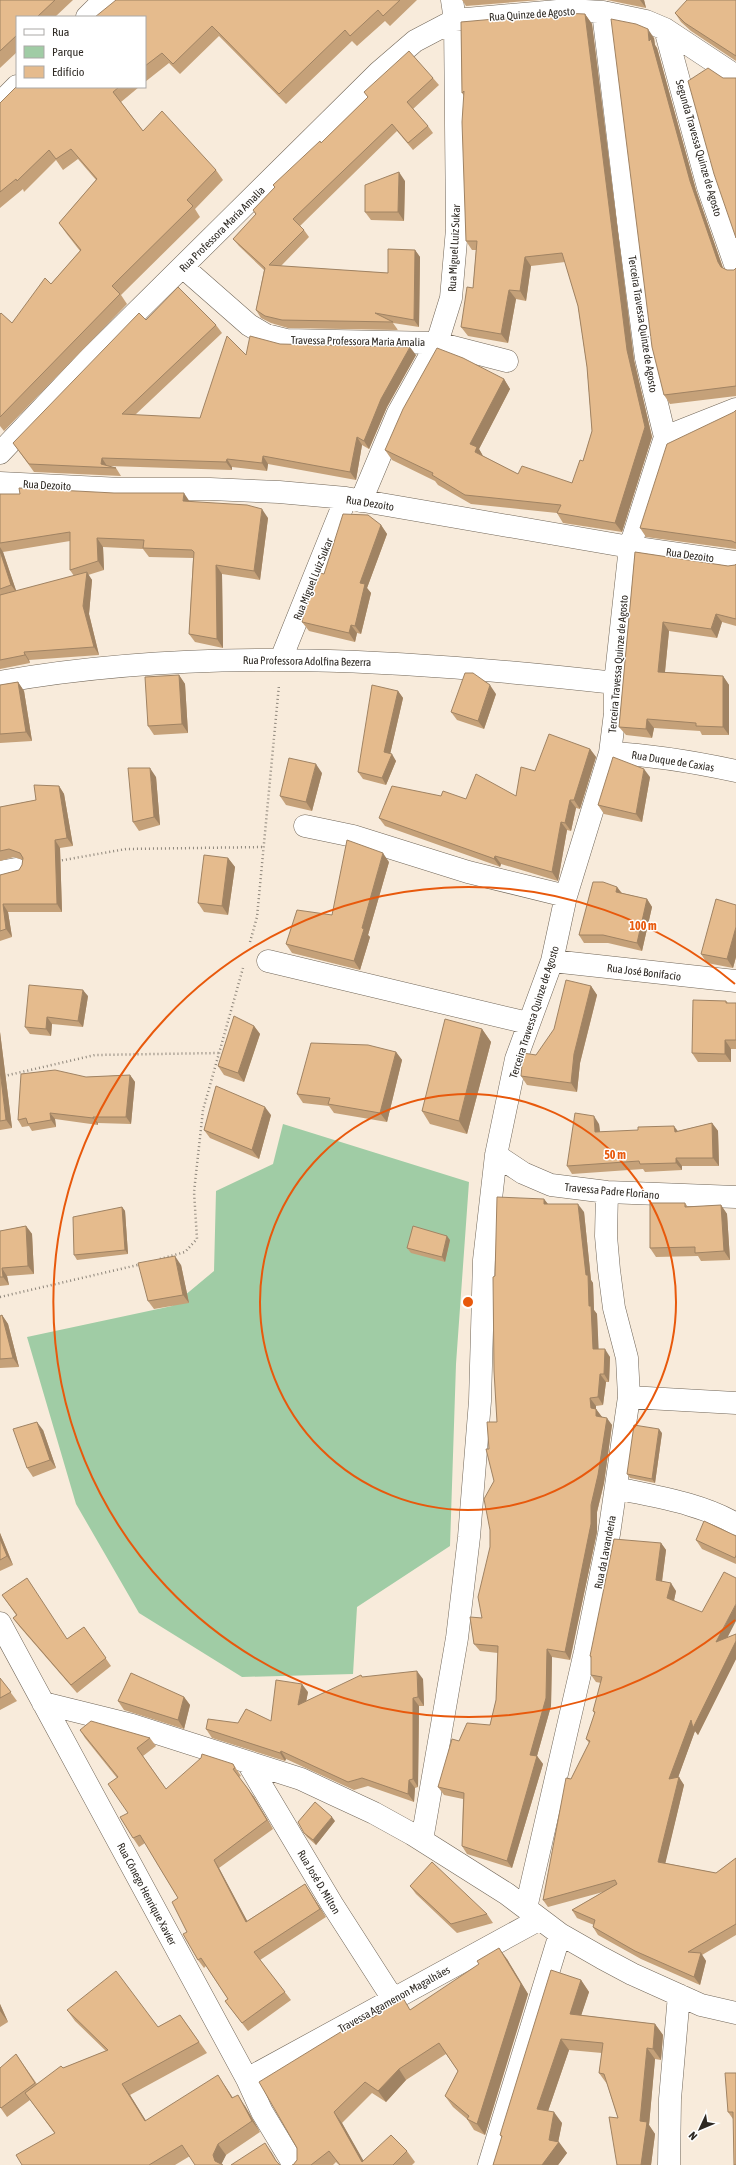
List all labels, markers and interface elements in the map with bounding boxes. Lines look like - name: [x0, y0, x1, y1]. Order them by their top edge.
- street label: Rua Quinze de Agosto: [489, 5, 575, 23]
- legend: [16, 16, 146, 88]
- text: Rua: [52, 25, 69, 39]
- text: Parque: [52, 45, 84, 59]
- text: Edifício: [52, 65, 85, 79]
- street label: Segunda Travessa Quinze de Agosto: [674, 78, 724, 218]
- street label: Rua Professora Maria Amalia: [177, 184, 267, 274]
- street label: Rua Miguel Luiz Sukar: [446, 203, 462, 292]
- street label: Terceira Travessa Quinze de Agosto: [626, 255, 660, 393]
- street label: Travessa Professora Maria Amalia: [291, 334, 425, 348]
- street label: Rua Dezoito: [23, 478, 71, 492]
- street label: Rua Dezoito: [345, 493, 395, 513]
- street label: Rua Miguel Luiz Sukar: [291, 535, 335, 622]
- street label: Rua Dezoito: [665, 546, 715, 564]
- street label: Terceira Travessa Quinze de Agosto: [606, 594, 630, 734]
- street label: Rua Professora Adolfina Bezerra: [243, 654, 371, 668]
- street label: Rua Duque de Caxias: [631, 749, 715, 773]
- text: 100 m: [629, 919, 657, 933]
- street label: Terceira Travessa Quinze de Agosto: [507, 944, 561, 1080]
- street label: Rua José Bonifacio: [606, 961, 682, 983]
- text: 50 m: [604, 1148, 626, 1162]
- street label: Travessa Padre Floriano: [564, 1181, 660, 1201]
- centre of rings: [461, 1295, 475, 1309]
- street label: Rua da Lavanderia: [592, 1514, 618, 1590]
- street label: Rua Cônego Henrique Xavier: [115, 1841, 179, 1948]
- street label: Rua José D. Milton: [295, 1848, 343, 1916]
- street label: Travessa Agamenon Magalhães: [336, 1963, 452, 2035]
- north arrow: [680, 2109, 720, 2149]
- text: N: [686, 2129, 699, 2142]

